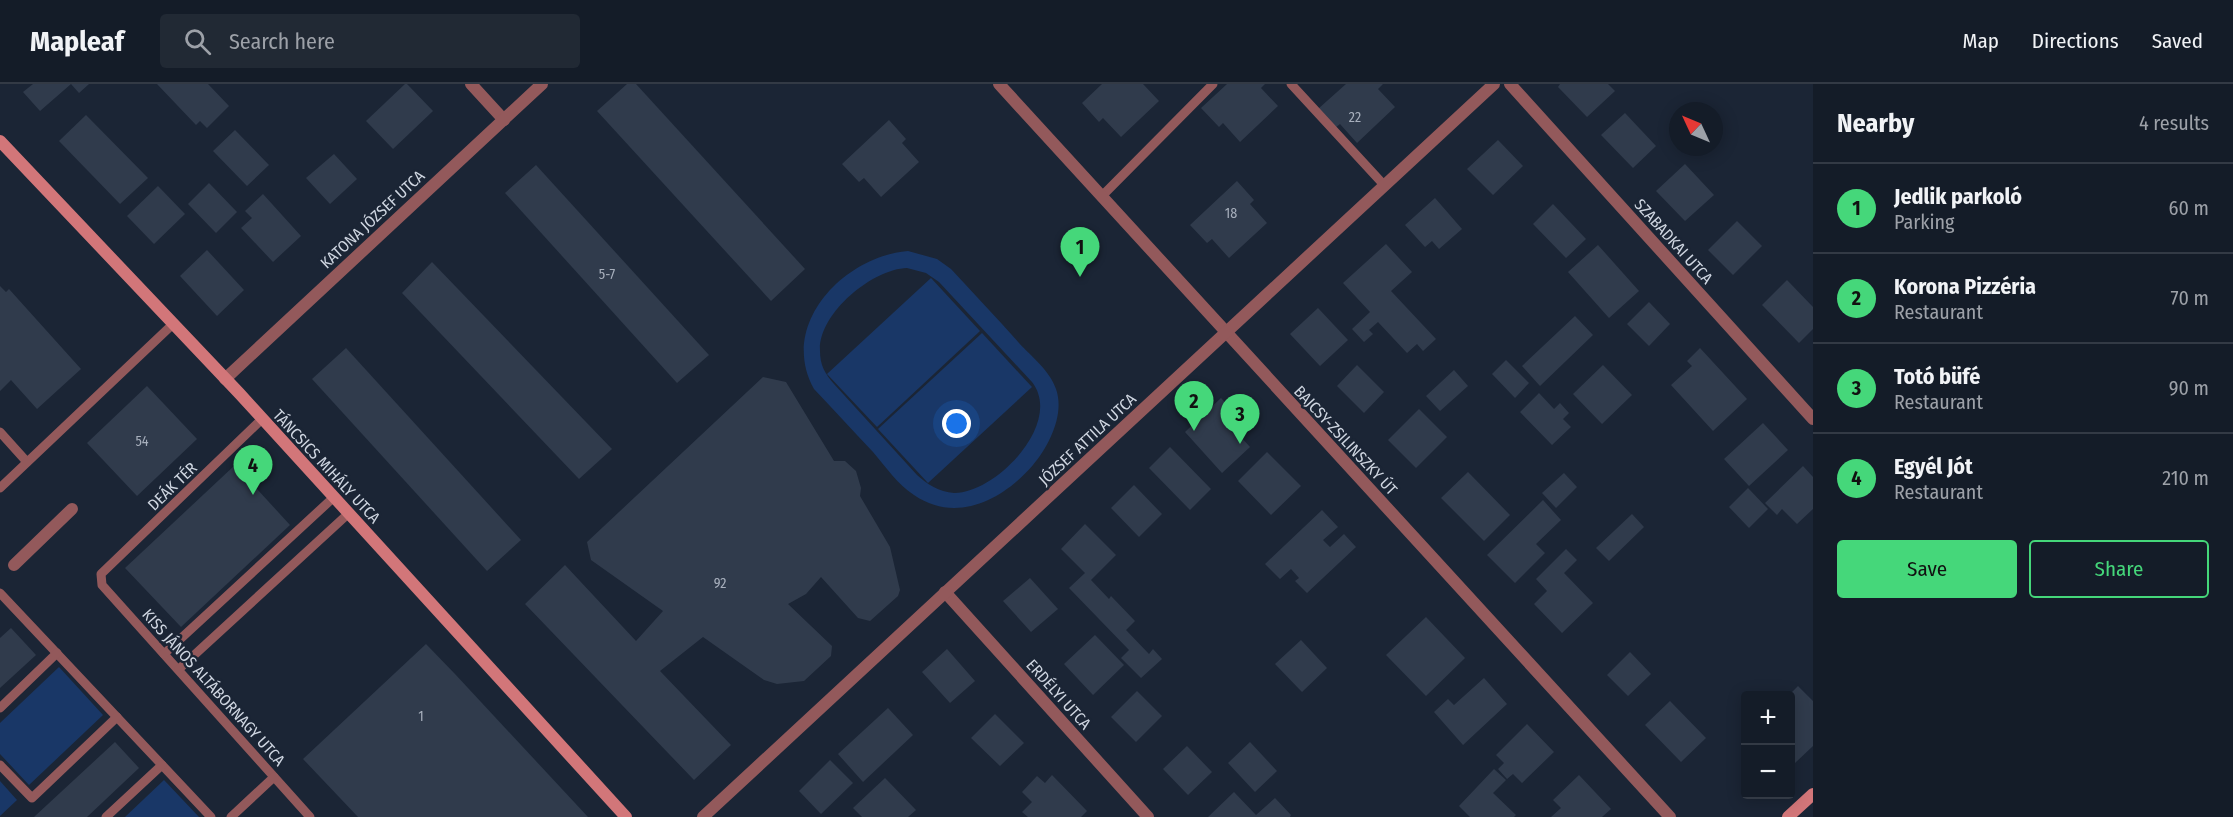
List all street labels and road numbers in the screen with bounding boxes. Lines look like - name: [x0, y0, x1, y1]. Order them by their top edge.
- street label: KATONA JÓZSEF UTCA: [316, 166, 429, 272]
- street label: SZABADKAI UTCA: [1631, 195, 1717, 288]
- street label: BAJCSY-ZSILINSZKY ÚT: [1290, 382, 1402, 499]
- street label: JÓZSEF ATTILA UTCA: [1035, 389, 1140, 489]
- street label: TÁNCSICS MIHÁLY UTCA: [269, 406, 385, 528]
- street label: DEÁK TÉR: [144, 458, 201, 514]
- street label: KISS JÁNOS ALTÁBORNAGY UTCA: [138, 605, 289, 770]
- street label: ERDÉLYI UTCA: [1022, 656, 1095, 734]

